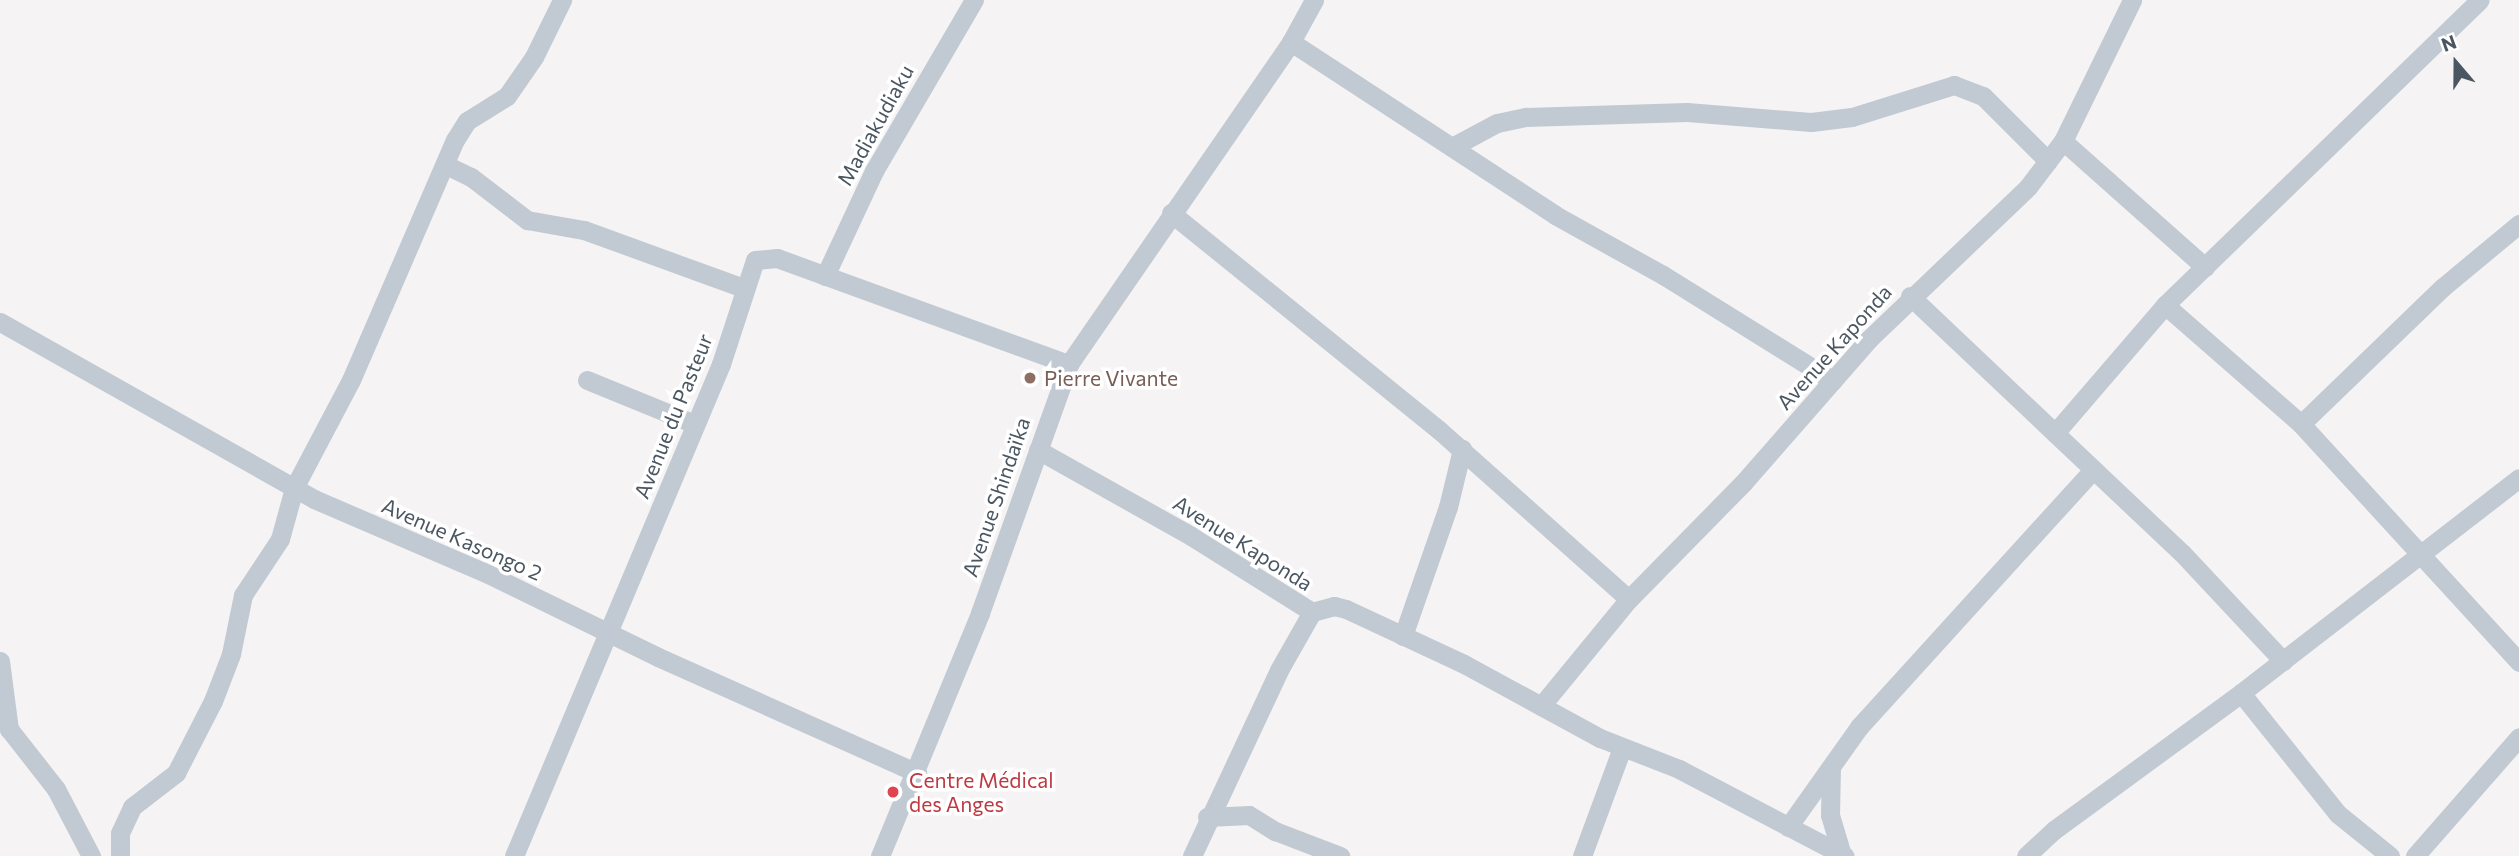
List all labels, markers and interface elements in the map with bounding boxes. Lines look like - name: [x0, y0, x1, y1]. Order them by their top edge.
- north arrow: [2421, 28, 2491, 98]
- text: N: [2438, 30, 2459, 56]
- street label: Madiakudiaku: [831, 60, 919, 190]
- street label: Avenue Kaponda: [1771, 279, 1897, 415]
- street label: Avenue du Pasteur: [628, 330, 718, 502]
- place label: Pierre Vivante: [1044, 365, 1178, 391]
- marker: Pierre Vivante: [1022, 370, 1038, 386]
- street label: Avenue Shindaïka: [957, 414, 1035, 580]
- street label: Avenue Kaponda: [1169, 490, 1317, 596]
- street label: Avenue Kasongo 2: [378, 492, 546, 586]
- place label: Centre Médical des Anges: [909, 767, 1054, 817]
- marker: Centre Médical des Anges: [883, 782, 903, 802]

